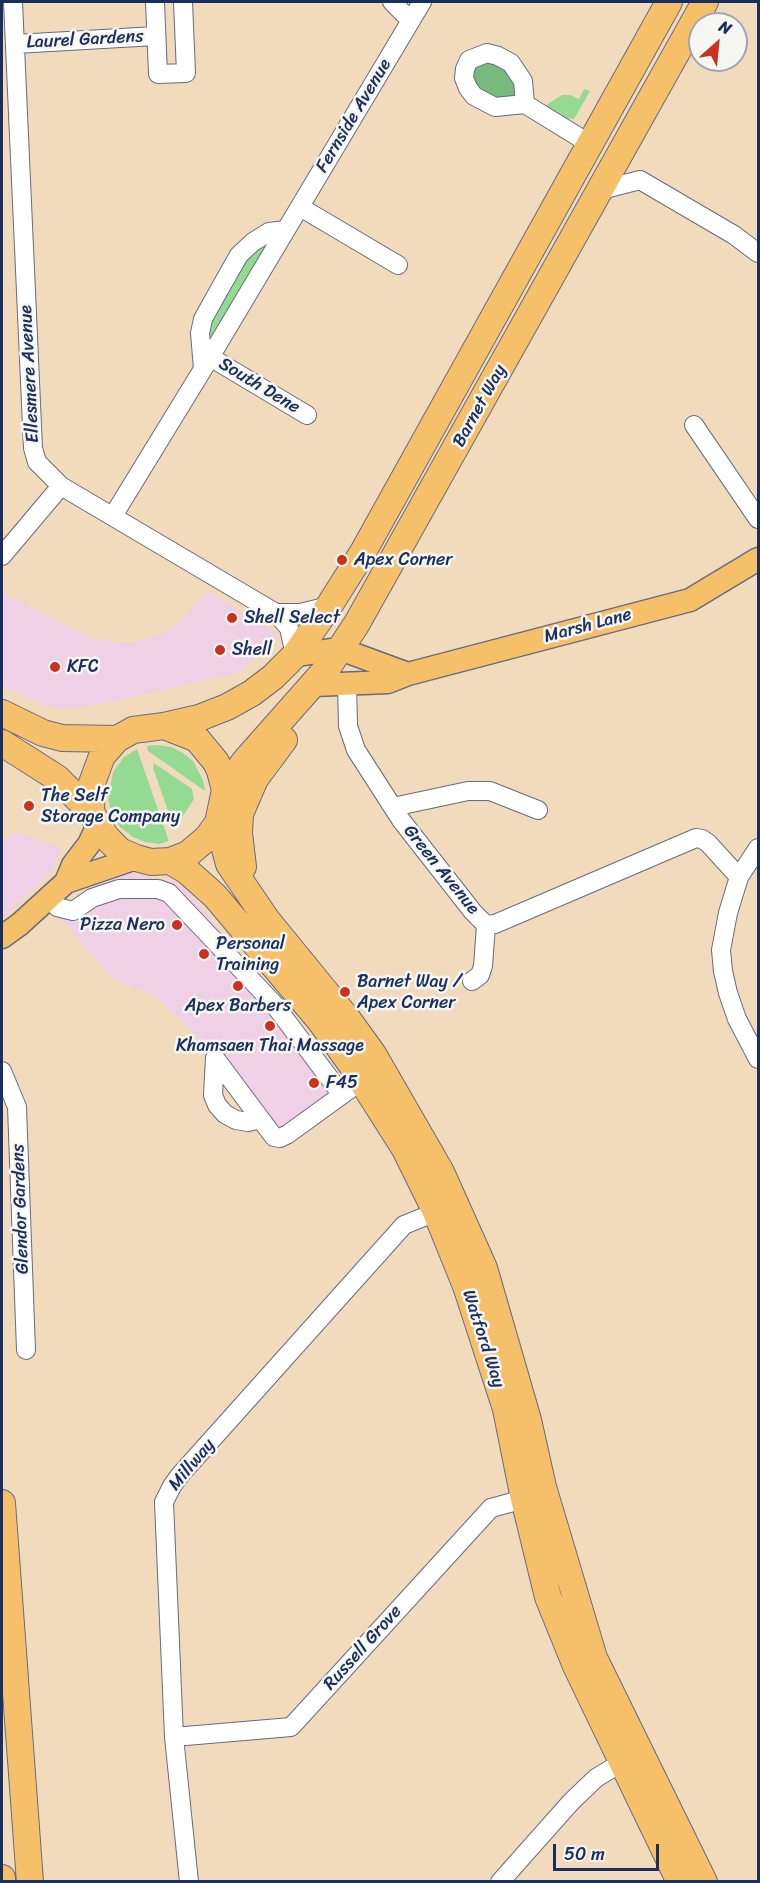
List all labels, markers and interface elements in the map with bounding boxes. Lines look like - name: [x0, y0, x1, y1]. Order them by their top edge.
- north arrow: [688, 12, 748, 72]
- text: N: [714, 12, 737, 43]
- street label: Laurel Gardens: [26, 26, 144, 54]
- street label: Fernside Avenue: [312, 55, 396, 177]
- street label: Ellesmere Avenue: [16, 304, 44, 444]
- street label: South Dene: [214, 353, 304, 419]
- street label: Barnet Way: [449, 361, 511, 451]
- place label: Apex Corner: [354, 549, 453, 571]
- marker: Apex Corner: [335, 553, 349, 567]
- street label: Marsh Lane: [542, 604, 634, 648]
- place label: Shell Select: [244, 607, 340, 629]
- marker: Shell Select: [225, 611, 239, 625]
- place label: Shell: [232, 639, 272, 661]
- marker: Shell: [213, 643, 227, 657]
- place label: KFC: [67, 656, 99, 678]
- marker: KFC: [48, 660, 62, 674]
- place label: The Self Storage Company: [41, 785, 180, 828]
- marker: The Self Storage Company: [22, 799, 36, 813]
- street label: Green Avenue: [398, 821, 484, 919]
- place label: Pizza Nero: [80, 914, 165, 936]
- marker: Pizza Nero: [170, 918, 184, 932]
- place label: Personal Training: [216, 933, 285, 976]
- marker: Personal Training: [197, 947, 211, 961]
- place label: Barnet Way / Apex Corner: [357, 971, 462, 1014]
- marker: Apex Barbers: [231, 979, 245, 993]
- marker: Barnet Way / Apex Corner: [338, 985, 352, 999]
- place label: Apex Barbers: [185, 995, 291, 1017]
- marker: Khamsaen Thai Massage: [263, 1019, 277, 1033]
- place label: Khamsaen Thai Massage: [176, 1035, 364, 1057]
- place label: F45: [326, 1072, 358, 1094]
- marker: F45: [307, 1076, 321, 1090]
- street label: Glendor Gardens: [8, 1143, 34, 1275]
- street label: Watford Way: [457, 1287, 509, 1391]
- street label: Millway: [164, 1435, 220, 1495]
- street label: Russell Grove: [319, 1601, 407, 1695]
- scale bar: [556, 1832, 662, 1870]
- text: 50 m: [564, 1838, 605, 1870]

